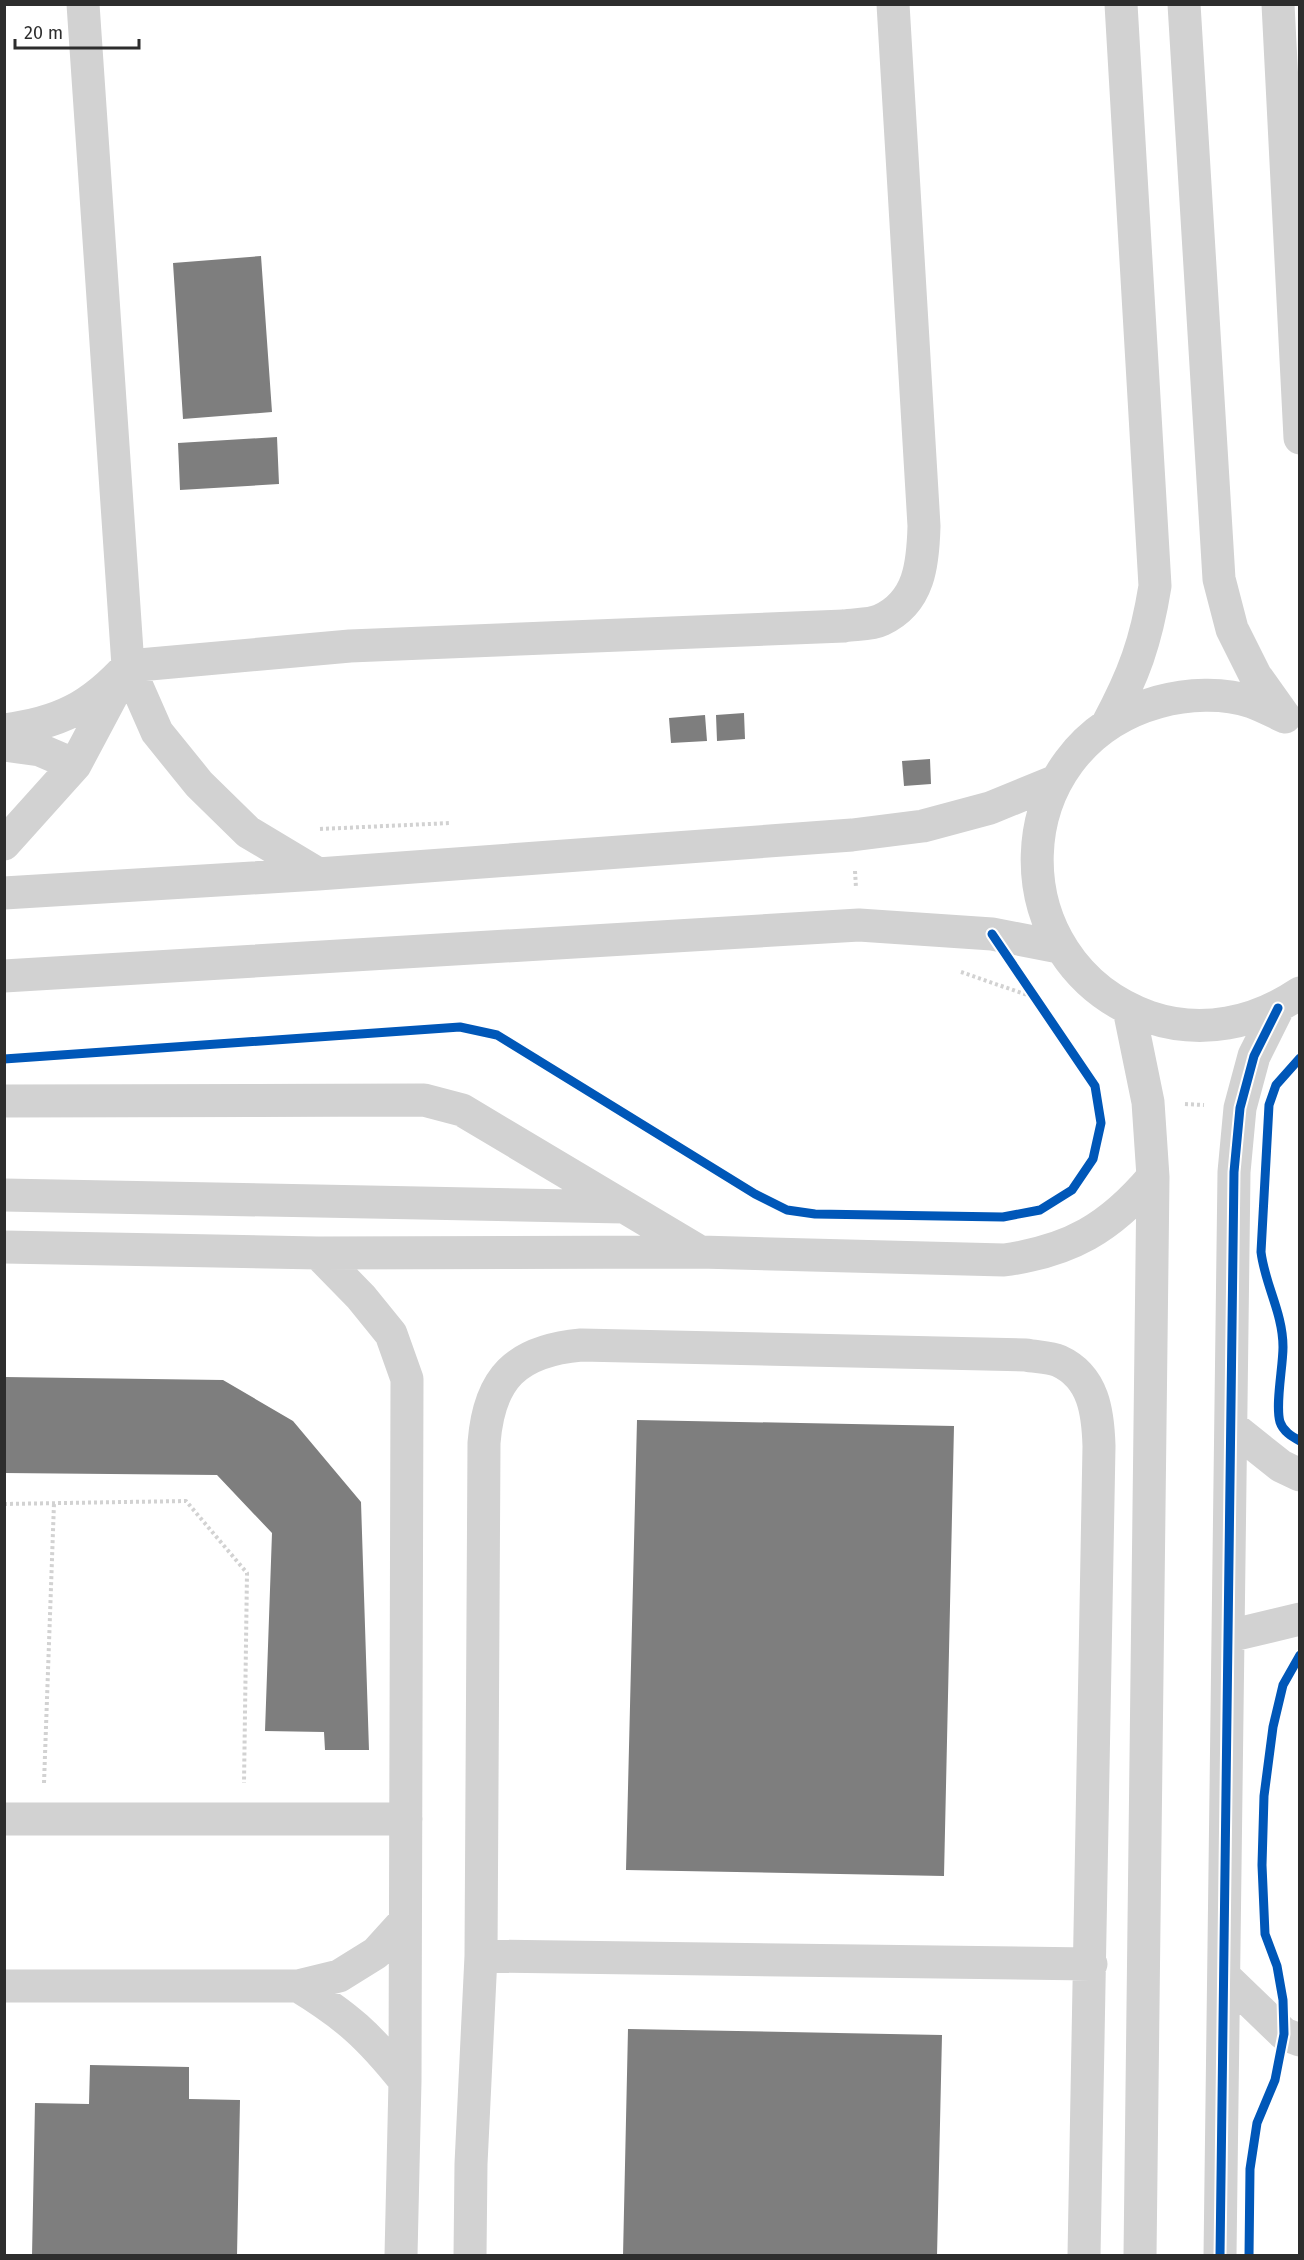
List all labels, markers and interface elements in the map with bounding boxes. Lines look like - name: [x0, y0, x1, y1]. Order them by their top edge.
- scale bar: [15, 12, 140, 50]
- text: 20 m: [24, 22, 63, 44]

